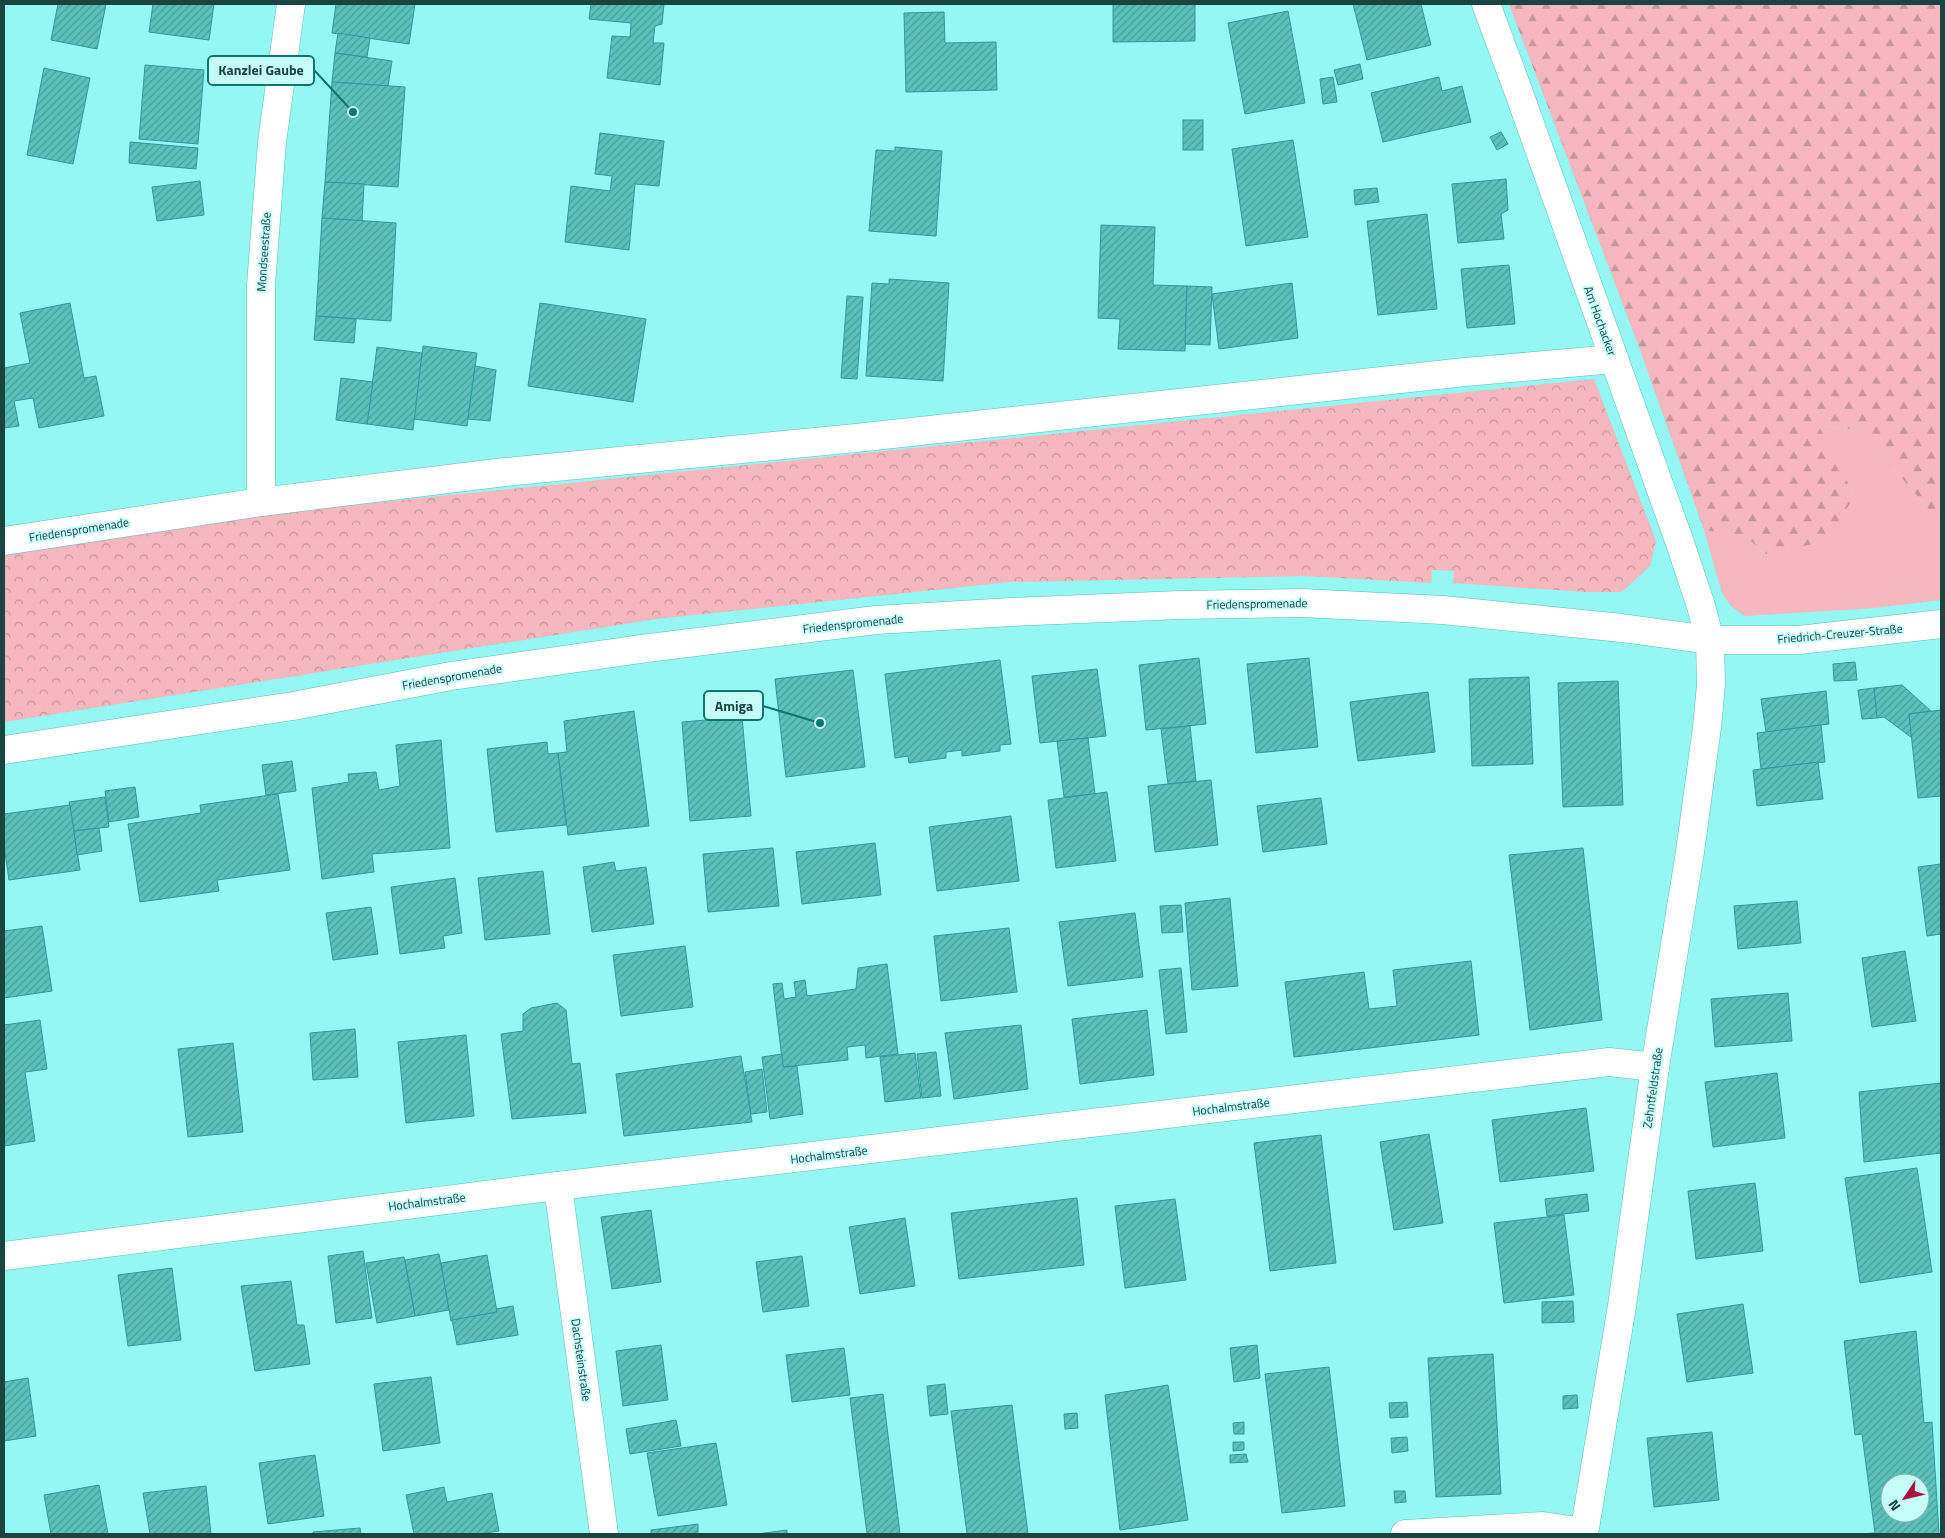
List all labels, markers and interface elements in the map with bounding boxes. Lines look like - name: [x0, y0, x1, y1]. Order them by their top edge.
- callout: Kanzlei Gaube: [208, 56, 314, 85]
- text: Kanzlei Gaube: [218, 59, 304, 80]
- street label: Mondseestraße: [251, 212, 276, 292]
- street label: Am Hochacker: [1579, 283, 1622, 358]
- street label: Friedenspromenade: [28, 512, 130, 547]
- street label: Friedenspromenade: [1206, 593, 1308, 614]
- street label: Friedenspromenade: [802, 609, 904, 638]
- street label: Friedrich-Creuzer-Straße: [1777, 619, 1903, 648]
- street label: Friedenspromenade: [401, 658, 503, 695]
- callout: Amiga: [704, 691, 763, 720]
- text: Amiga: [715, 695, 753, 716]
- street label: Zehntfeldstraße: [1637, 1046, 1668, 1130]
- street label: Hochalmstraße: [1191, 1092, 1271, 1121]
- street label: Hochalmstraße: [789, 1140, 869, 1169]
- street label: Hochalmstraße: [387, 1187, 467, 1216]
- street label: Dachsteinstraße: [566, 1317, 597, 1402]
- north arrow: [1880, 1473, 1930, 1523]
- text: N: [1883, 1496, 1905, 1516]

